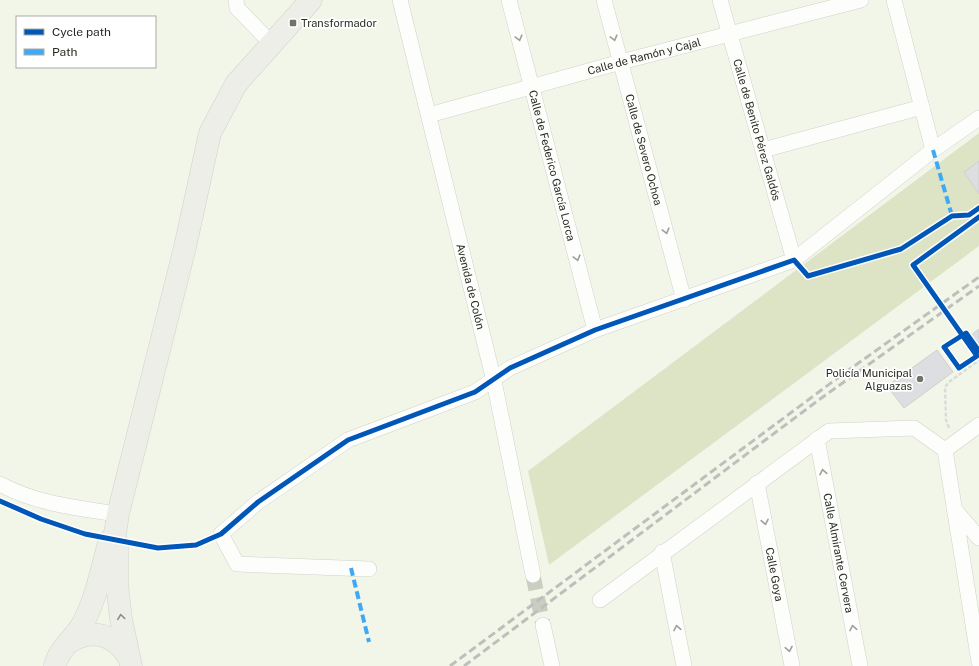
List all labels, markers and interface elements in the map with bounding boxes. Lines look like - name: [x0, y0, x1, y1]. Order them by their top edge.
- legend: [16, 16, 156, 68]
- place label: Transformador: [301, 17, 377, 29]
- marker: Transformador: [288, 18, 298, 28]
- text: Cycle path: [52, 25, 111, 39]
- one-way arrow: [514, 34, 523, 41]
- one-way arrow: [609, 34, 618, 41]
- street label: Calle de Ramón y Cajal: [586, 36, 702, 77]
- text: Path: [52, 45, 78, 59]
- street label: Calle de Benito Pérez Galdós: [731, 58, 783, 202]
- street label: Calle de Federico García Lorca: [527, 89, 578, 242]
- street label: Calle de Severo Ochoa: [623, 93, 665, 207]
- one-way arrow: [661, 228, 669, 234]
- street label: Avenida de Colón: [454, 242, 487, 331]
- one-way arrow: [572, 255, 580, 262]
- place label: Policía Municipal Alguazas: [826, 367, 912, 392]
- marker: Policía Municipal Alguazas: [915, 374, 925, 384]
- one-way arrow: [819, 469, 828, 476]
- street label: Calle Almirante Cervera: [821, 492, 856, 614]
- one-way arrow: [760, 519, 768, 525]
- street label: Calle Goya: [763, 546, 786, 602]
- one-way arrow: [117, 614, 126, 620]
- one-way arrow: [673, 625, 681, 631]
- one-way arrow: [849, 625, 857, 631]
- one-way arrow: [785, 646, 793, 652]

